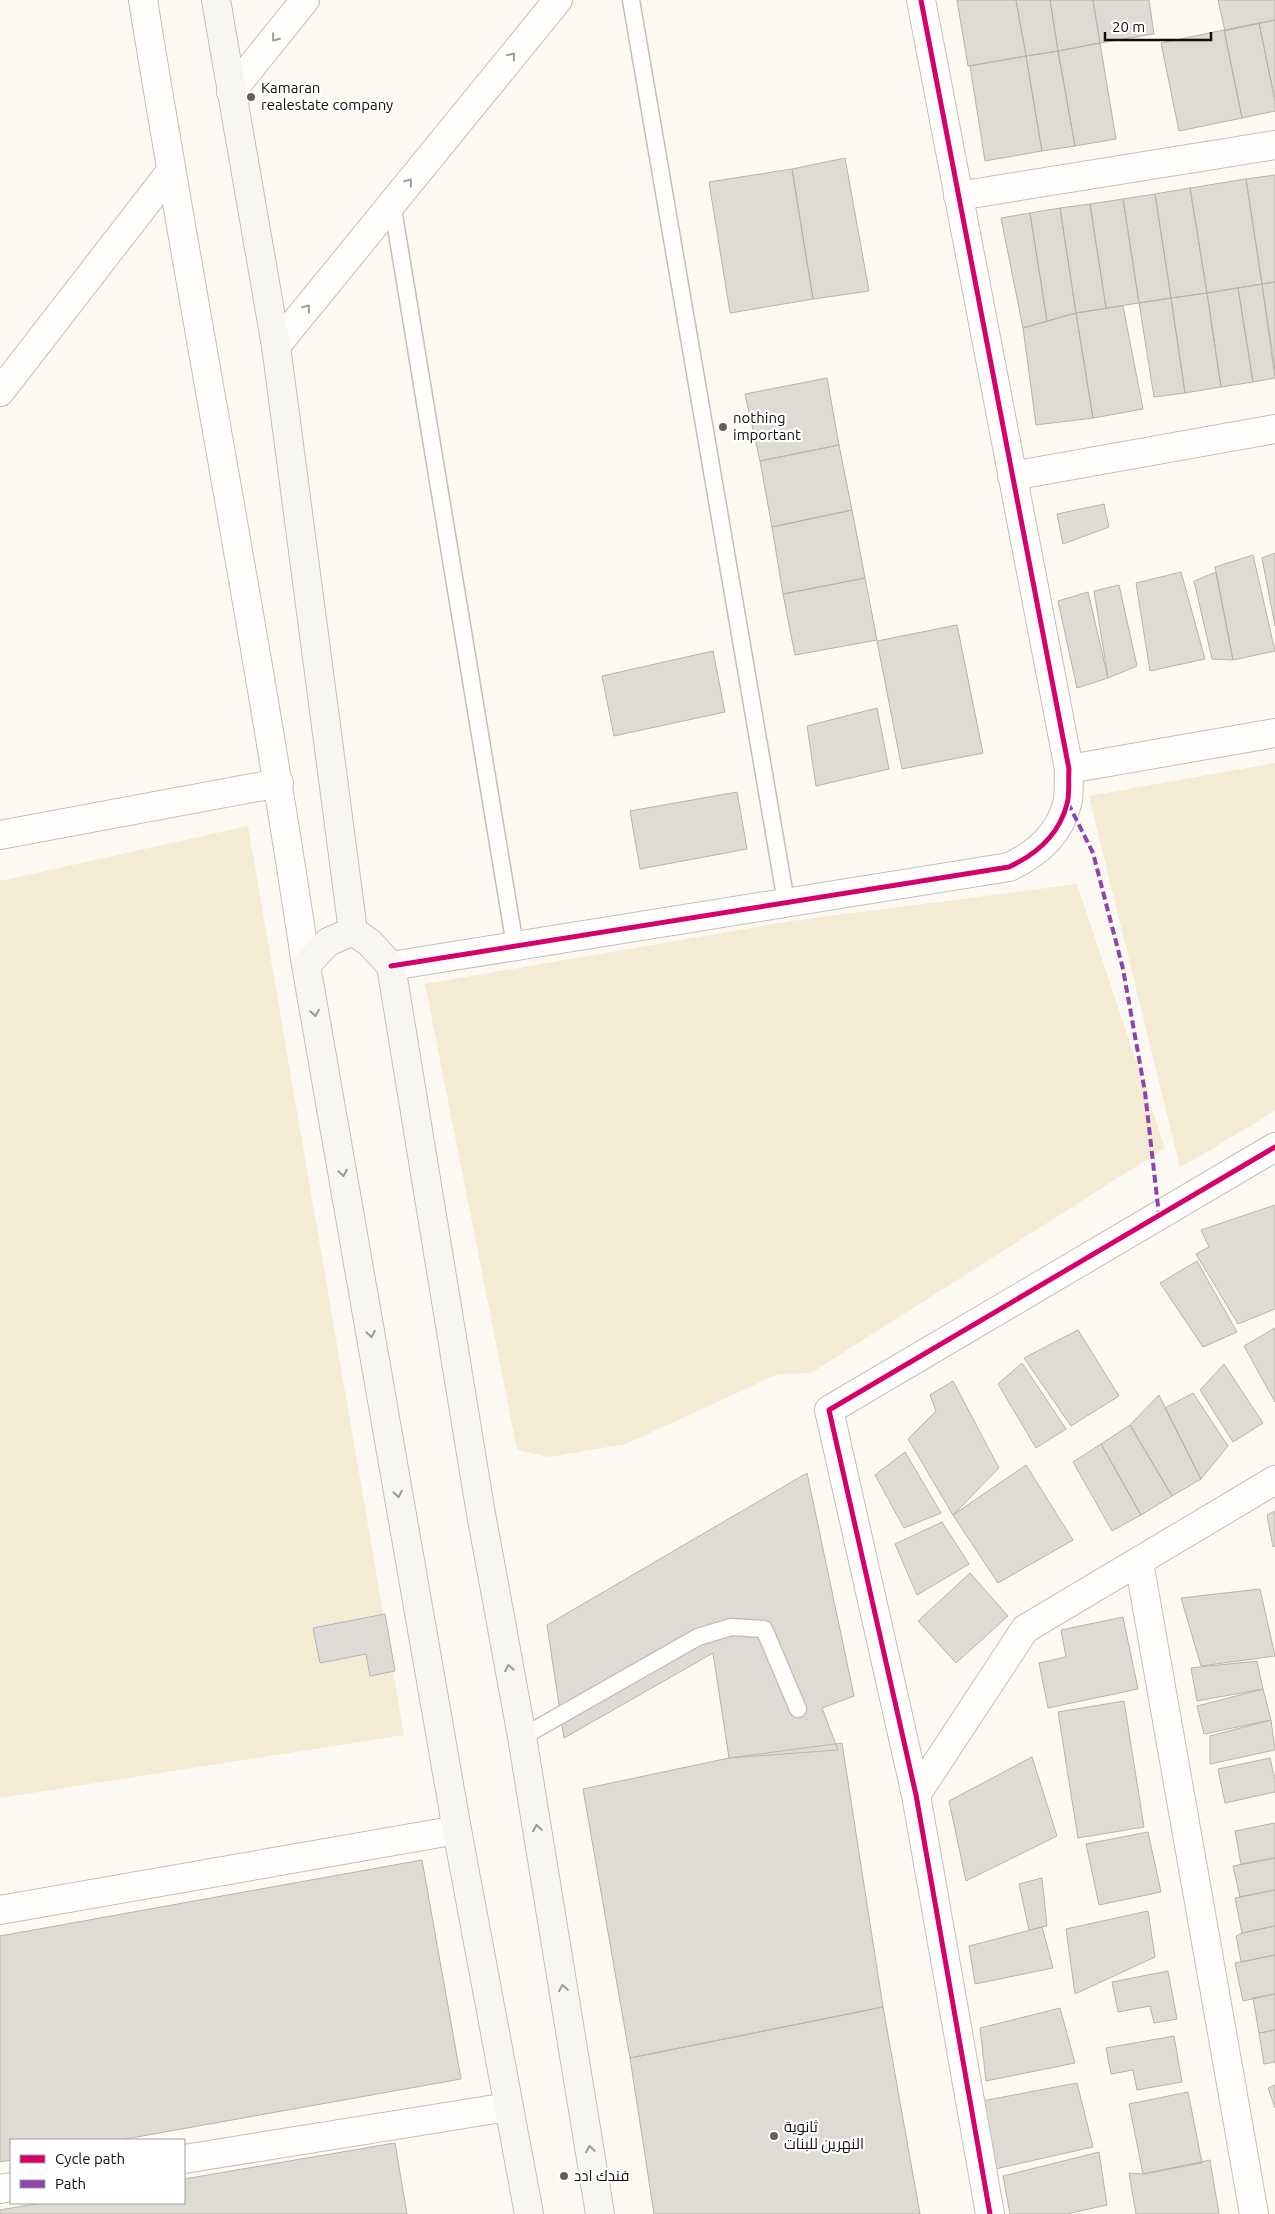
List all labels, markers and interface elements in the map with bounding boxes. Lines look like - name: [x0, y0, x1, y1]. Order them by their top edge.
- scale bar: [1105, 10, 1211, 42]
- text: 20 m: [1112, 18, 1145, 35]
- one-way arrow: [272, 32, 280, 41]
- one-way arrow: [507, 53, 515, 62]
- place label: Kamaran realestate company: [261, 79, 393, 113]
- marker: Kamaran realestate company: [245, 91, 257, 103]
- one-way arrow: [404, 179, 412, 188]
- one-way arrow: [301, 305, 309, 314]
- place label: nothing important: [733, 409, 801, 443]
- marker: nothing important: [717, 421, 729, 433]
- one-way arrow: [309, 1009, 319, 1018]
- one-way arrow: [337, 1169, 347, 1178]
- one-way arrow: [365, 1329, 375, 1338]
- one-way arrow: [393, 1489, 403, 1498]
- one-way arrow: [505, 1663, 515, 1672]
- one-way arrow: [533, 1824, 543, 1832]
- one-way arrow: [559, 1984, 569, 1993]
- place label: ثانوية النهرين للبنات: [784, 2118, 864, 2154]
- marker: ثانوية النهرين للبنات: [768, 2130, 780, 2142]
- legend: [10, 2139, 185, 2204]
- one-way arrow: [585, 2144, 595, 2153]
- text: Cycle path: [55, 2150, 125, 2167]
- place label: فندك ادد: [574, 2167, 629, 2184]
- marker: فندك ادد: [558, 2170, 570, 2182]
- text: Path: [55, 2175, 86, 2192]

